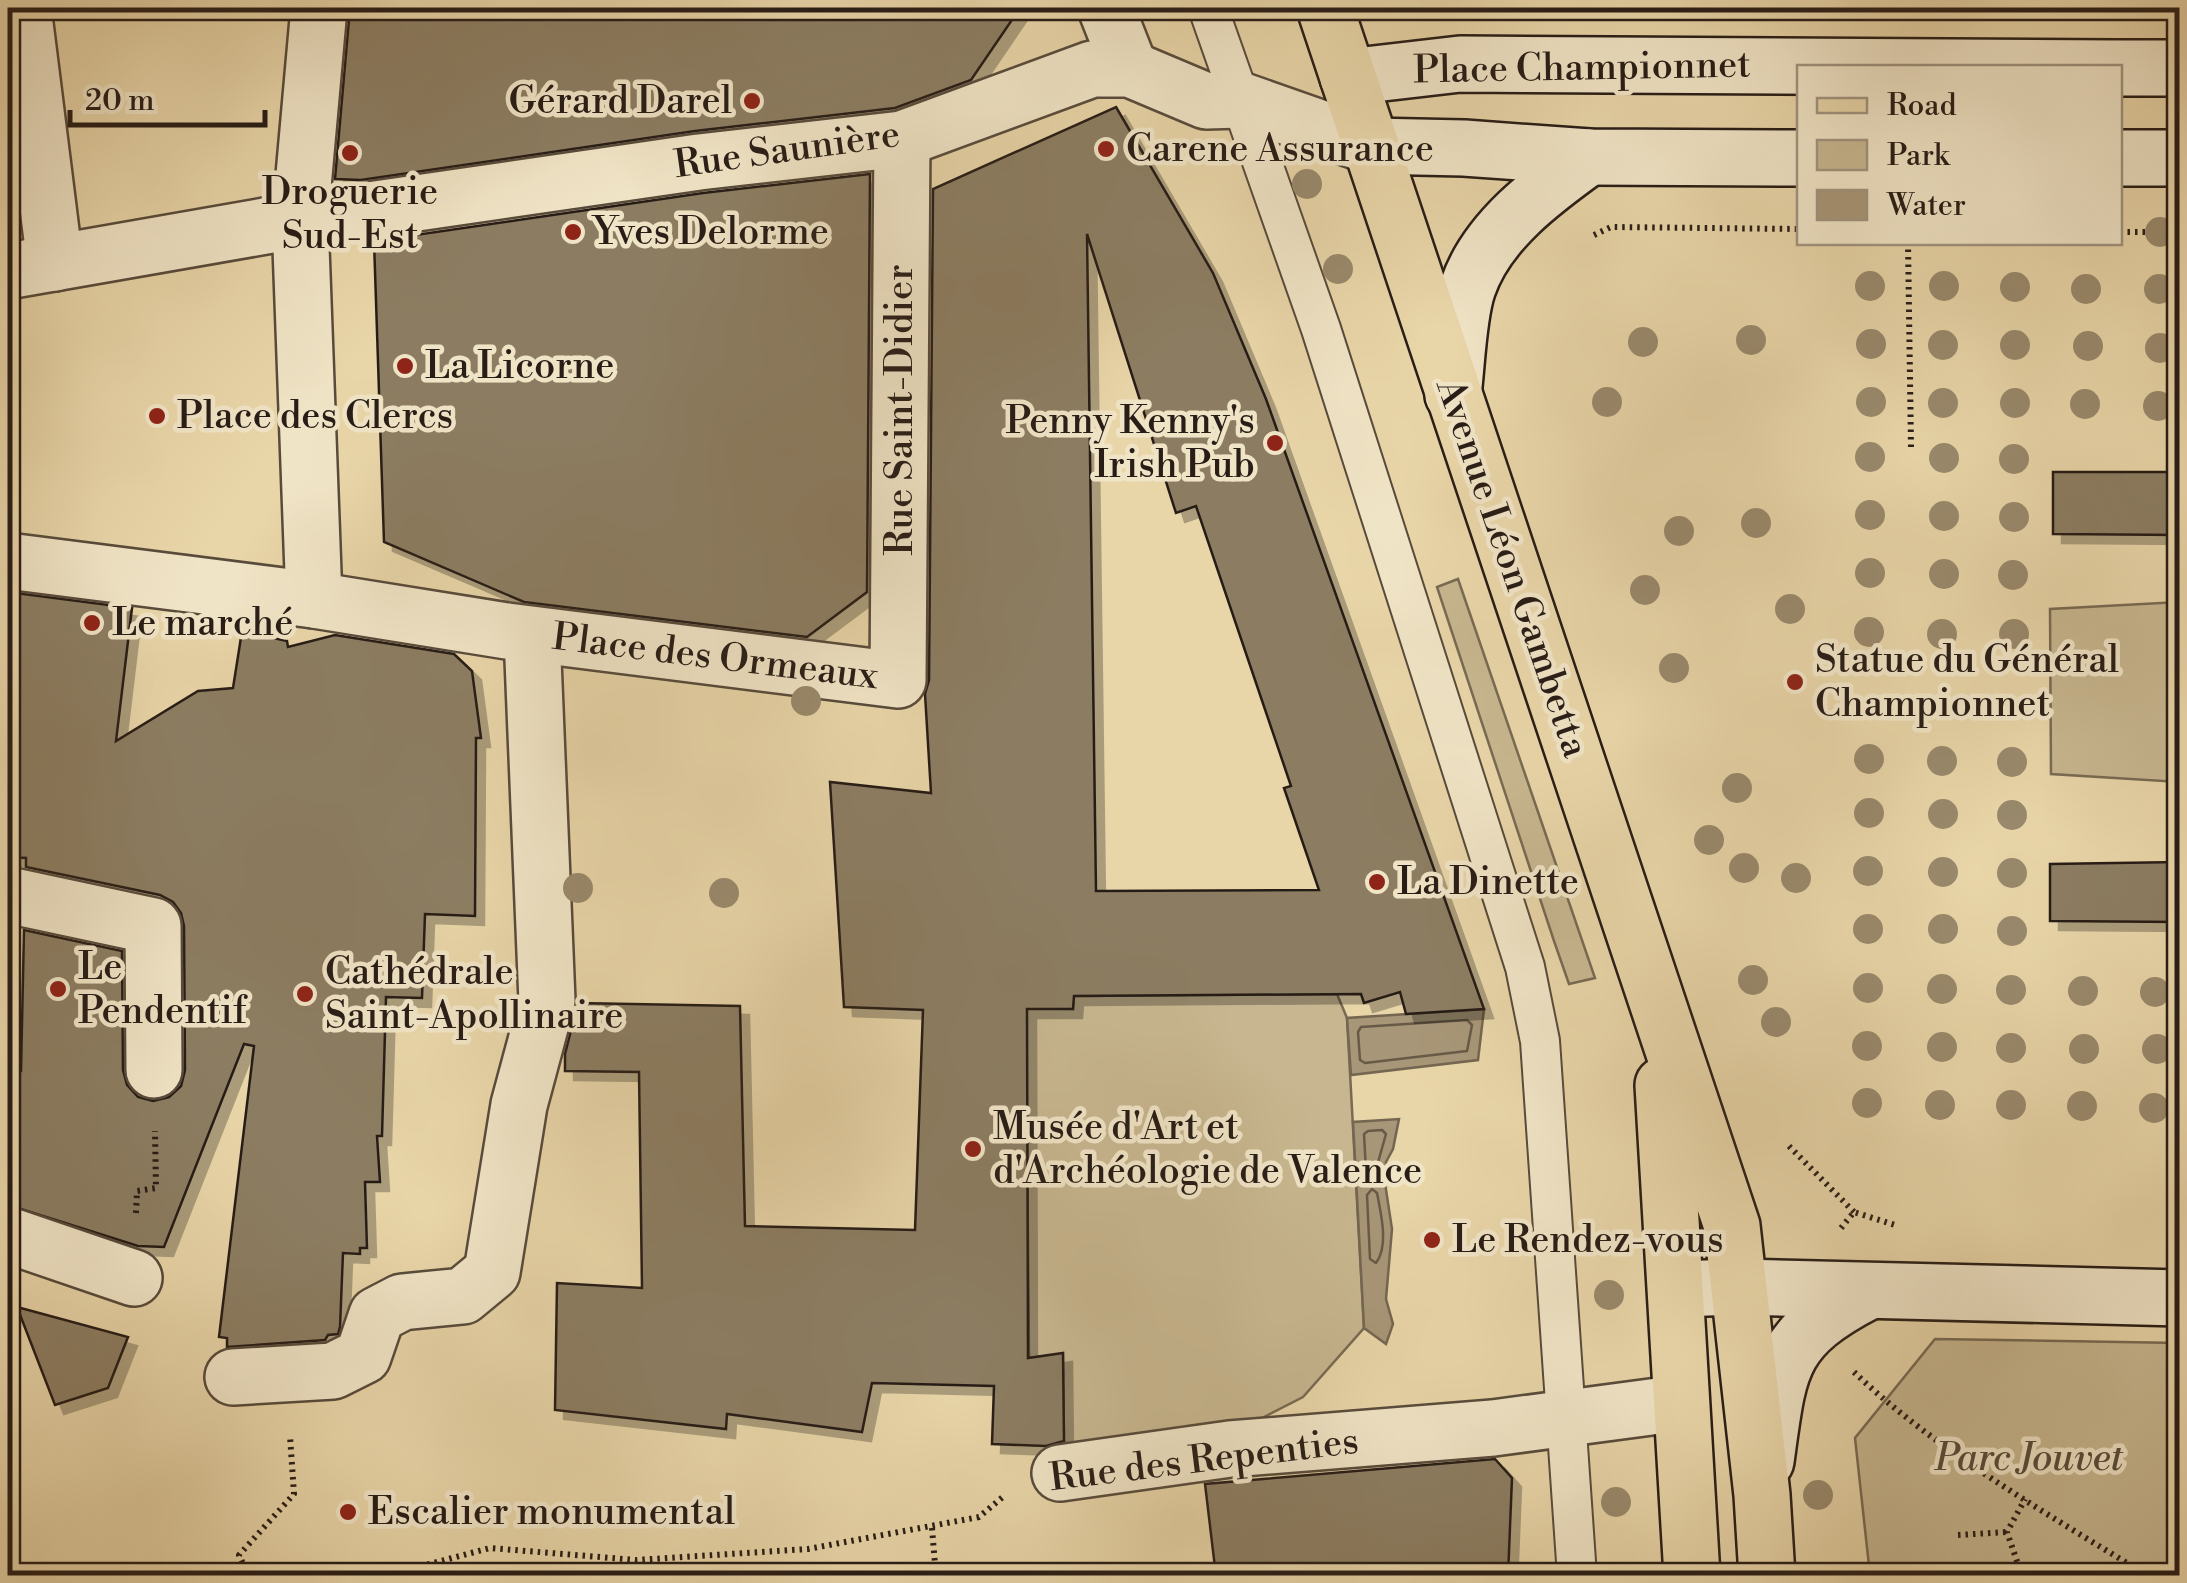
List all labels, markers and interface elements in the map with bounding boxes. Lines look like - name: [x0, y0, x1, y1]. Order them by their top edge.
- street label: Place Championnet: [1413, 42, 1751, 94]
- scale bar: [70, 65, 265, 127]
- legend: [1797, 65, 2122, 245]
- place label: Gérard Darel: [508, 78, 732, 125]
- text: 20 m: [85, 82, 154, 120]
- text: Road: [1887, 87, 1957, 125]
- marker: Gérard Darel: [741, 90, 763, 112]
- street label: Rue Saunière: [671, 111, 903, 189]
- place label: Carene Assurance: [1126, 126, 1434, 173]
- text: Park: [1887, 137, 1951, 175]
- marker: Carene Assurance: [1095, 138, 1117, 160]
- marker: Droguerie Sud-Est: [339, 142, 361, 164]
- place label: Droguerie Sud-Est: [262, 169, 438, 260]
- text: Water: [1886, 187, 1966, 225]
- place label: Yves Delorme: [591, 209, 829, 256]
- marker: Yves Delorme: [562, 221, 584, 243]
- street label: Rue Saint-Didier: [877, 264, 924, 556]
- place label: La Licorne: [425, 343, 614, 390]
- marker: La Licorne: [394, 355, 416, 377]
- street label: Avenue Léon Gambetta: [1425, 372, 1599, 764]
- place label: Place des Clercs: [177, 393, 453, 440]
- place label: Penny Kenny's Irish Pub: [1006, 398, 1255, 489]
- marker: Place des Clercs: [146, 405, 168, 427]
- marker: Penny Kenny's Irish Pub: [1264, 432, 1286, 454]
- place label: Le marché: [112, 600, 293, 647]
- marker: Le marché: [81, 612, 103, 634]
- street label: Place des Ormeaux: [550, 614, 881, 700]
- place label: Statue du Général Championnet: [1815, 637, 2119, 728]
- marker: Statue du Général Championnet: [1784, 671, 1806, 693]
- place label: La Dinette: [1397, 859, 1579, 906]
- marker: La Dinette: [1366, 871, 1388, 893]
- place label: Le Pendentif: [78, 944, 249, 1035]
- place label: Cathédrale Saint-Apollinaire: [325, 949, 624, 1040]
- marker: Le Pendentif: [47, 978, 69, 1000]
- marker: Cathédrale Saint-Apollinaire: [294, 983, 316, 1005]
- place label: Musée d'Art et d'Archéologie de Valence: [993, 1104, 1422, 1195]
- marker: Musée d'Art et d'Archéologie de Valence: [962, 1138, 984, 1160]
- place label: Le Rendez-vous: [1452, 1217, 1724, 1264]
- marker: Le Rendez-vous: [1421, 1229, 1443, 1251]
- street label: Rue des Repenties: [1047, 1418, 1361, 1502]
- park label: Parc Jouvet: [1934, 1435, 2123, 1482]
- place label: Escalier monumental: [368, 1489, 735, 1536]
- marker: Escalier monumental: [337, 1501, 359, 1523]

